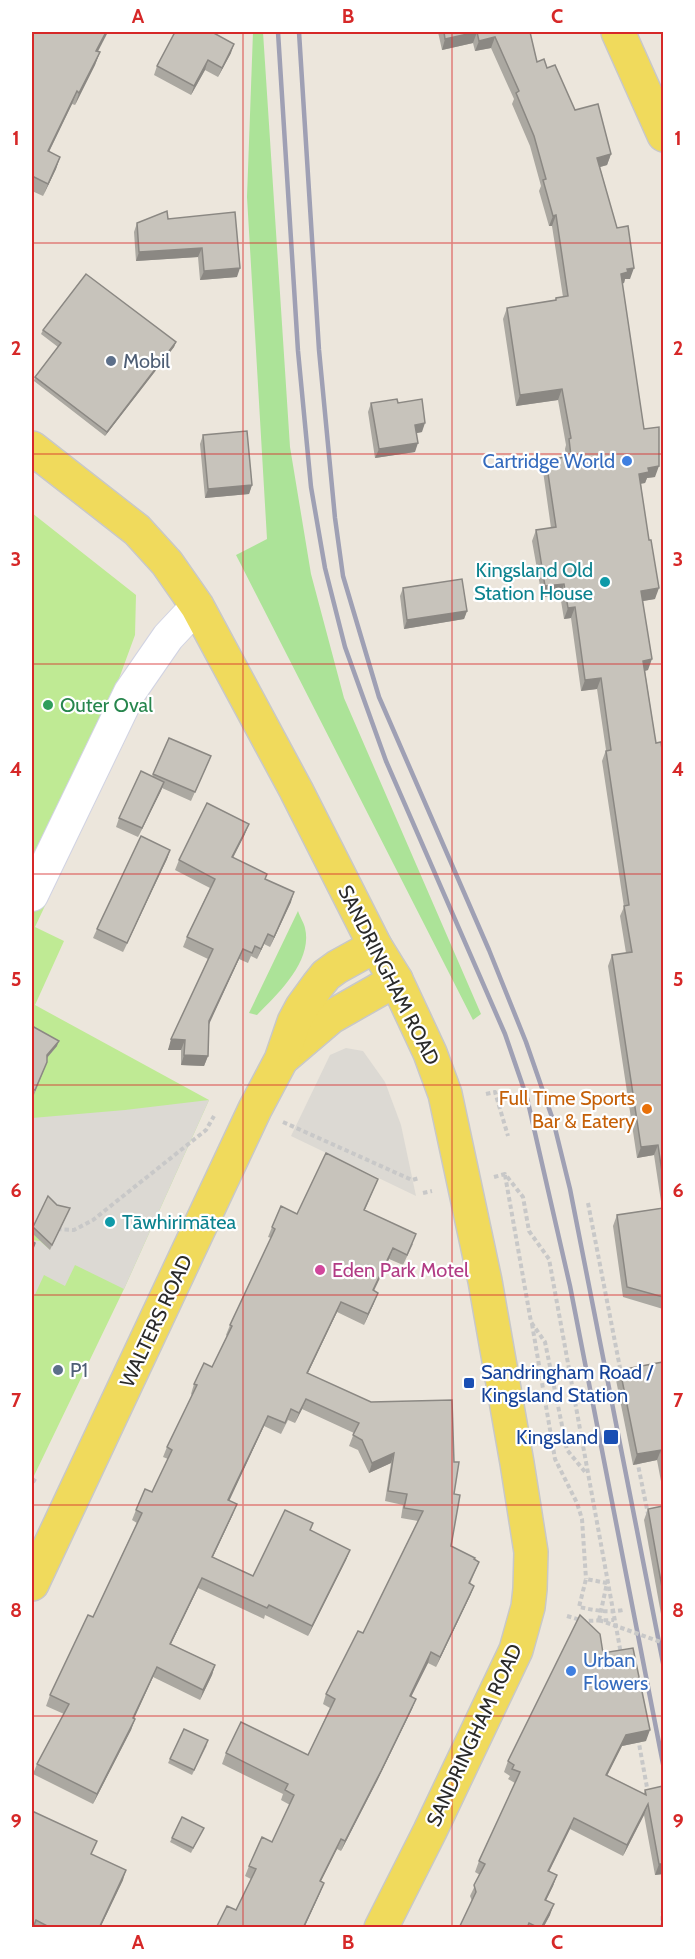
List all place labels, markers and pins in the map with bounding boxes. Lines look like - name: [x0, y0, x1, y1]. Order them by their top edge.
- place label: Mobil: [123, 349, 170, 373]
- marker: Mobil: [104, 354, 118, 368]
- place label: Cartridge World: [482, 449, 615, 473]
- marker: Cartridge World: [620, 454, 634, 468]
- place label: Kingsland Old Station House: [474, 558, 593, 605]
- marker: Kingsland Old Station House: [598, 575, 612, 589]
- place label: Outer Oval: [60, 693, 153, 717]
- marker: Outer Oval: [41, 698, 55, 712]
- place label: Full Time Sports Bar & Eatery: [499, 1086, 635, 1133]
- marker: Full Time Sports Bar & Eatery: [640, 1102, 654, 1116]
- place label: Tāwhirimātea: [122, 1210, 236, 1234]
- marker: Tāwhirimātea: [103, 1215, 117, 1229]
- place label: Eden Park Motel: [332, 1258, 469, 1282]
- marker: Eden Park Motel: [313, 1263, 327, 1277]
- place label: P1: [70, 1358, 88, 1382]
- place label: Sandringham Road / Kingsland Station: [481, 1360, 655, 1407]
- marker: P1: [51, 1363, 65, 1377]
- marker: Sandringham Road / Kingsland Station: [462, 1376, 476, 1390]
- place label: Kingsland: [516, 1425, 598, 1449]
- marker: Kingsland: [602, 1428, 620, 1446]
- place label: Urban Flowers: [583, 1648, 648, 1695]
- marker: Urban Flowers: [564, 1664, 578, 1678]

